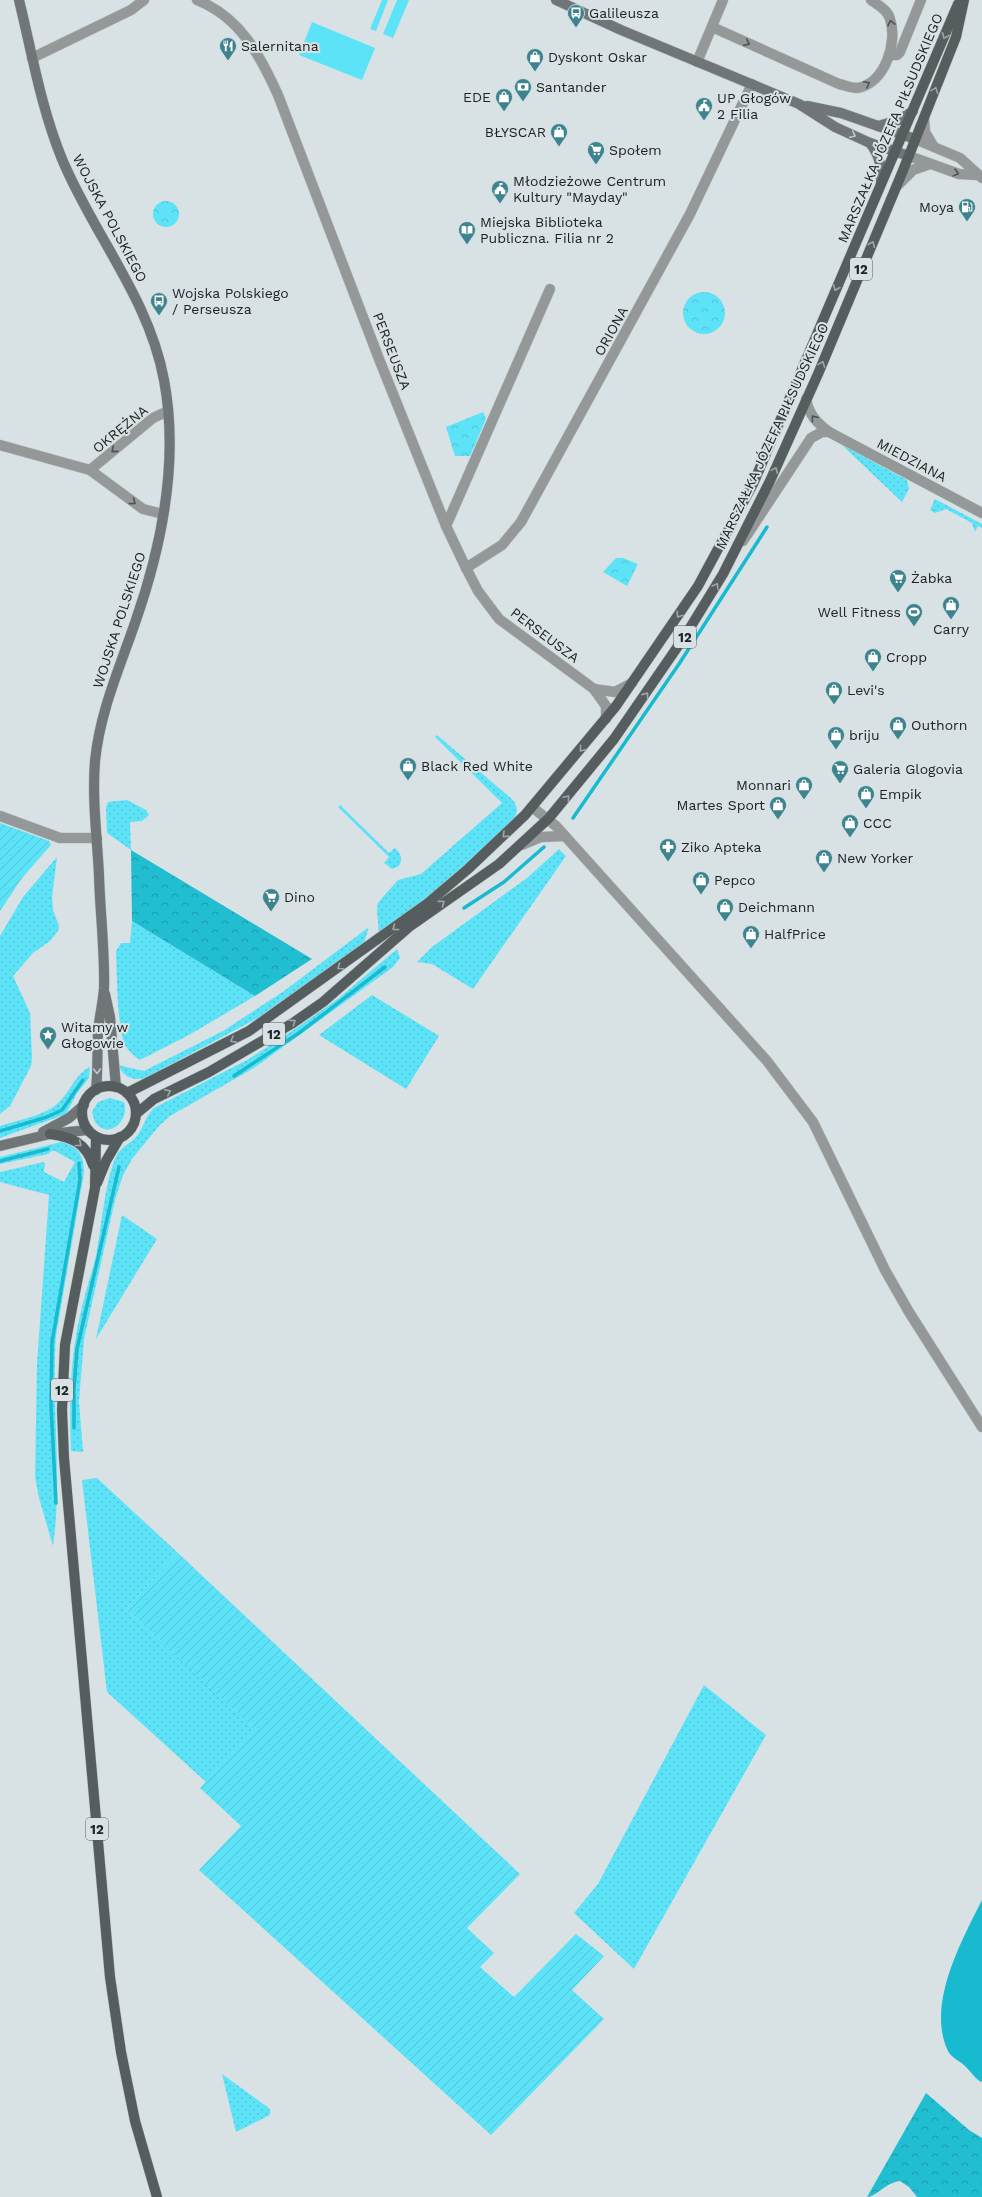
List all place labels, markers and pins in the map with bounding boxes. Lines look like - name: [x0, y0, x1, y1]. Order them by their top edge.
- bus stop icon: Galileusza: [566, 3, 586, 28]
- place label: Galileusza: [589, 5, 659, 21]
- restaurant icon: Salernitana: [218, 36, 238, 61]
- place label: Salernitana: [241, 38, 319, 54]
- shop icon: Dyskont Oskar: [525, 47, 545, 72]
- place label: Dyskont Oskar: [548, 49, 647, 65]
- bank icon: Santander: [513, 77, 533, 102]
- place label: Santander: [536, 79, 607, 95]
- shop icon: EDE: [494, 87, 514, 112]
- place label: EDE: [463, 89, 491, 105]
- place label: UP Głogów 2 Filia: [717, 90, 791, 122]
- public building icon: UP Głogów 2 Filia: [694, 96, 714, 121]
- shop icon: BŁYSCAR: [549, 122, 569, 147]
- place label: BŁYSCAR: [485, 124, 546, 140]
- supermarket icon: Społem: [586, 140, 606, 165]
- place label: Społem: [609, 142, 662, 158]
- place label: Młodzieżowe Centrum Kultury "Mayday": [513, 173, 666, 205]
- public building icon: Młodzieżowe Centrum Kultury "Mayday": [490, 179, 510, 204]
- fuel station icon: Moya: [957, 197, 977, 222]
- place label: Moya: [919, 199, 954, 215]
- place label: Miejska Biblioteka Publiczna. Filia nr 2: [480, 214, 614, 246]
- library icon: Miejska Biblioteka Publiczna. Filia nr 2: [457, 220, 477, 245]
- place label: Wojska Polskiego / Perseusza: [172, 285, 289, 317]
- bus stop icon: Wojska Polskiego / Perseusza: [149, 291, 169, 316]
- supermarket icon: Żabka: [888, 568, 908, 593]
- place label: Żabka: [911, 570, 952, 586]
- shop icon: Carry: [941, 595, 961, 620]
- sports icon: Well Fitness: [904, 602, 924, 627]
- place label: Well Fitness: [817, 604, 901, 620]
- place label: Carry: [933, 621, 970, 637]
- shop icon: Cropp: [863, 647, 883, 672]
- place label: Cropp: [886, 649, 927, 665]
- shop icon: Levi's: [824, 680, 844, 705]
- place label: Levi's: [847, 682, 885, 698]
- shop icon: Outhorn: [888, 715, 908, 740]
- place label: Outhorn: [911, 717, 967, 733]
- shop icon: briju: [826, 725, 846, 750]
- place label: briju: [849, 727, 880, 743]
- shop icon: Black Red White: [398, 756, 418, 781]
- place label: Black Red White: [421, 758, 533, 774]
- supermarket icon: Galeria Glogovia: [830, 759, 850, 784]
- place label: Galeria Glogovia: [853, 761, 963, 777]
- shop icon: Monnari: [794, 775, 814, 800]
- place label: Monnari: [736, 777, 791, 793]
- shop icon: Empik: [856, 784, 876, 809]
- place label: Empik: [879, 786, 922, 802]
- shop icon: Martes Sport: [768, 795, 788, 820]
- place label: Martes Sport: [677, 797, 765, 813]
- shop icon: CCC: [840, 813, 860, 838]
- place label: CCC: [863, 815, 892, 831]
- pharmacy icon: Ziko Apteka: [658, 837, 678, 862]
- place label: Ziko Apteka: [681, 839, 761, 855]
- shop icon: New Yorker: [814, 848, 834, 873]
- place label: New Yorker: [837, 850, 914, 866]
- shop icon: Pepco: [691, 870, 711, 895]
- place label: Pepco: [714, 872, 756, 888]
- supermarket icon: Dino: [261, 887, 281, 912]
- place label: Dino: [284, 889, 315, 905]
- shop icon: Deichmann: [715, 897, 735, 922]
- place label: Deichmann: [738, 899, 815, 915]
- shop icon: HalfPrice: [741, 924, 761, 949]
- place label: HalfPrice: [764, 926, 826, 942]
- place label: Witamy w Głogowie: [61, 1019, 128, 1051]
- place icon: Witamy w Głogowie: [38, 1025, 58, 1050]

